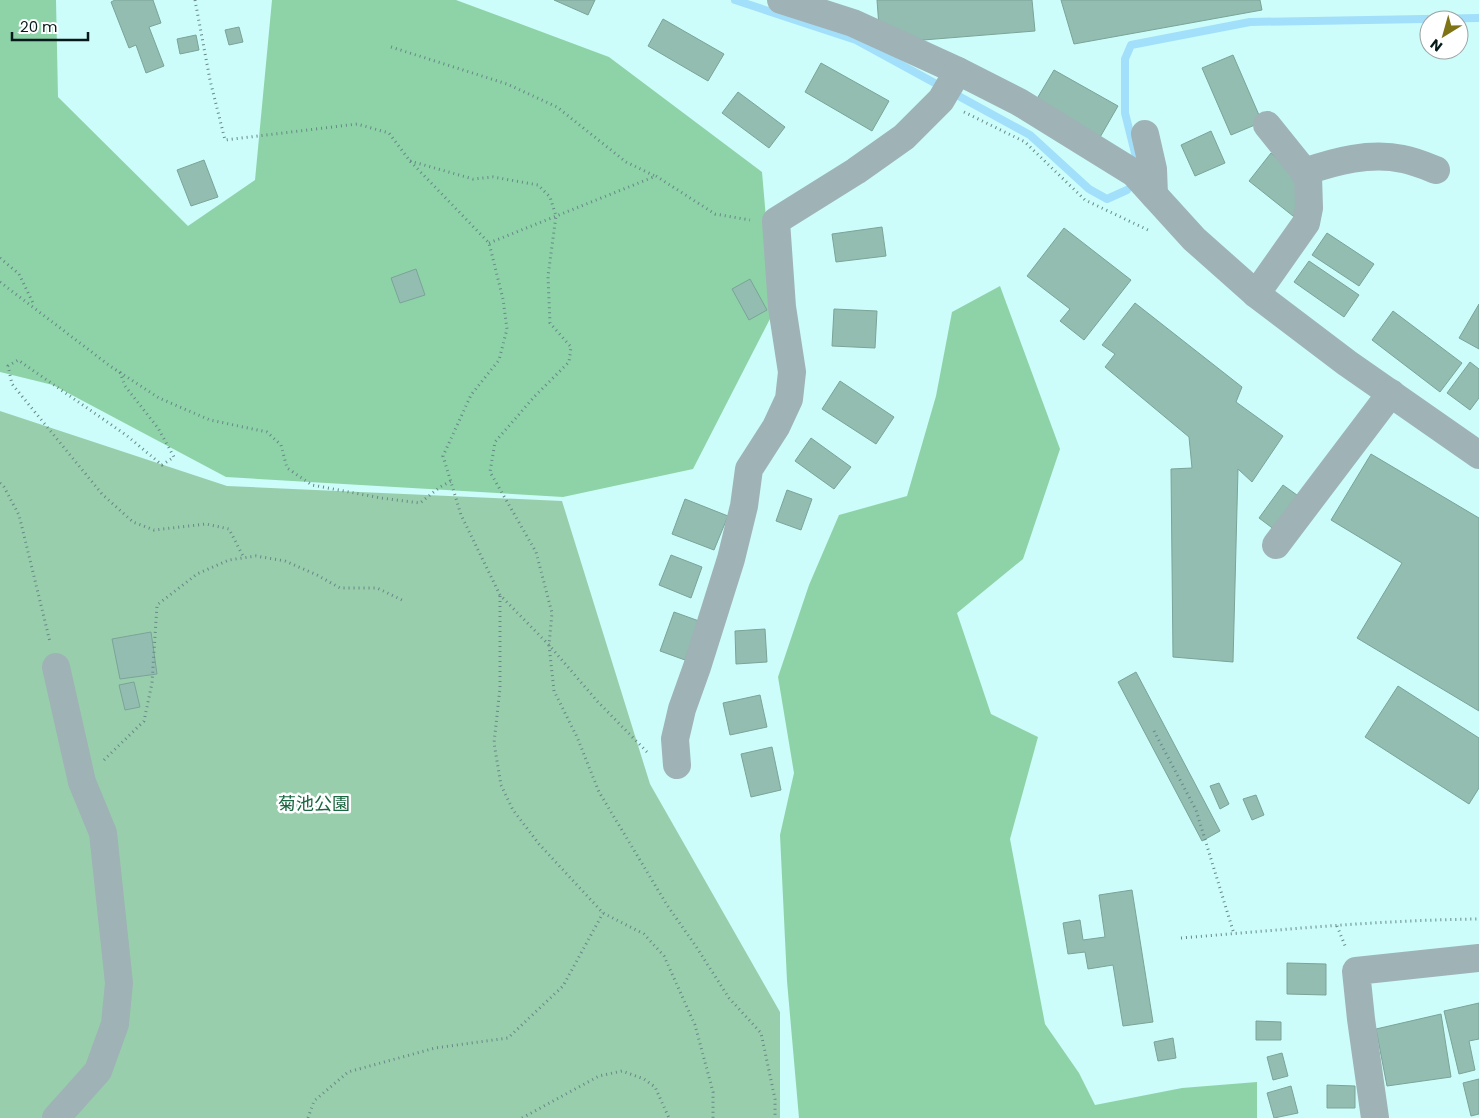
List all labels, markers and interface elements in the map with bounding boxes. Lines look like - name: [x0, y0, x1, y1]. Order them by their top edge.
- scale bar: [12, 10, 89, 42]
- north arrow: [1419, 10, 1469, 60]
- text: 20 m: [20, 16, 58, 37]
- text: N: [1426, 34, 1446, 57]
- park label: 菊池公園: [278, 791, 350, 816]

